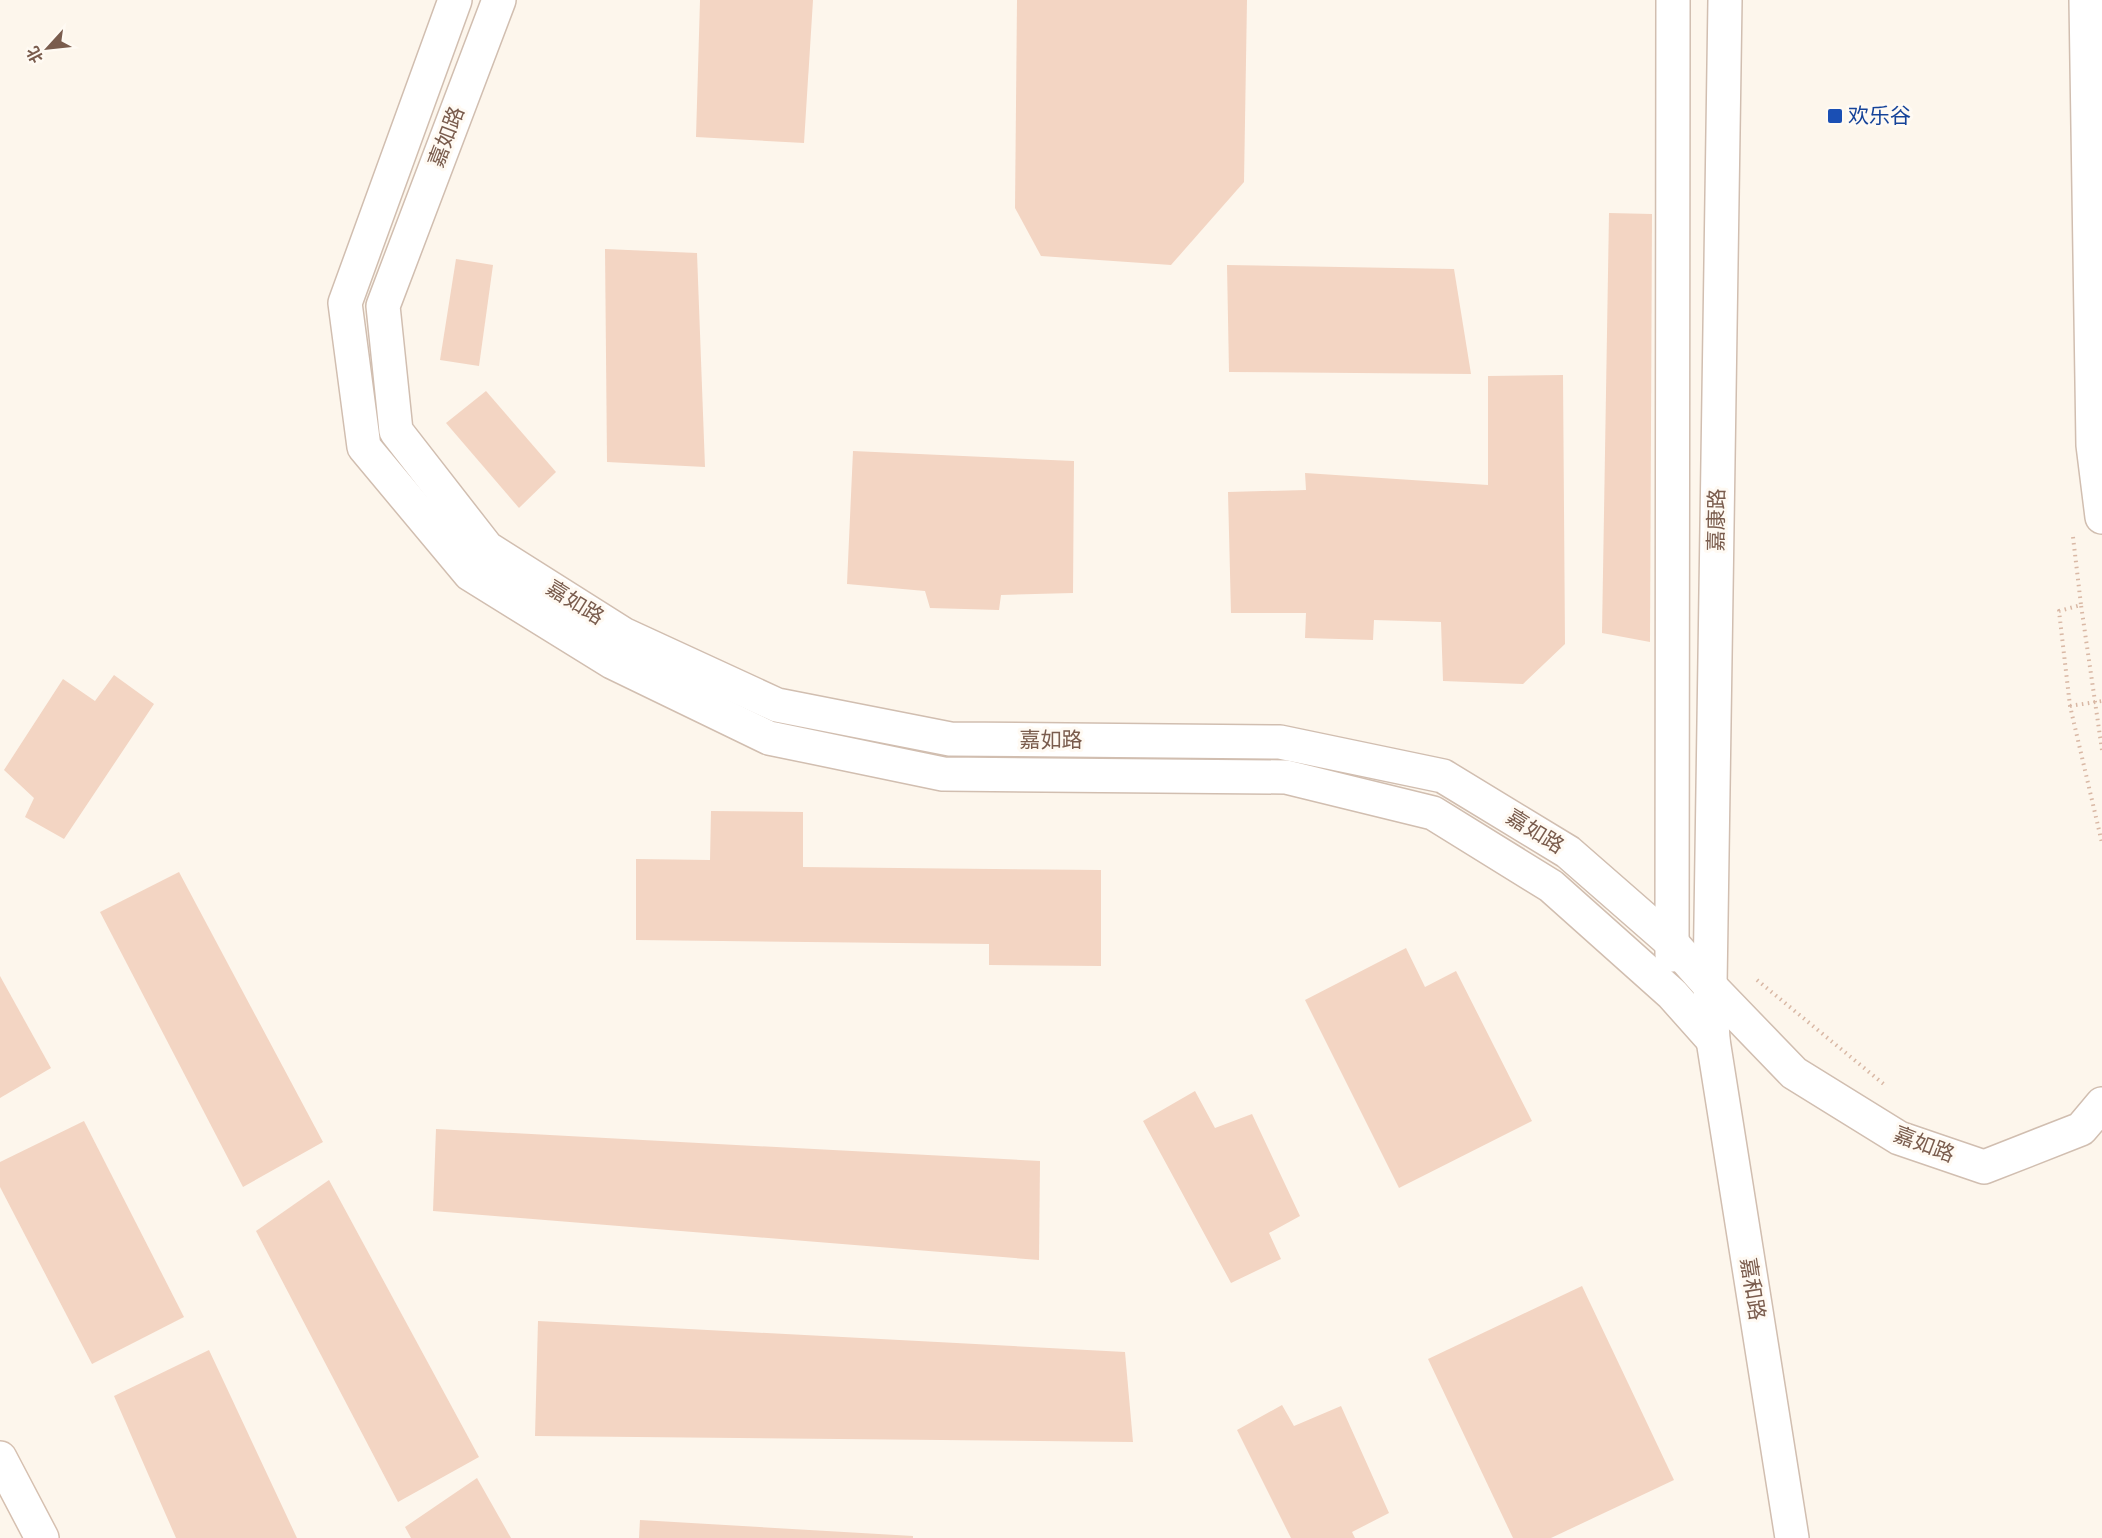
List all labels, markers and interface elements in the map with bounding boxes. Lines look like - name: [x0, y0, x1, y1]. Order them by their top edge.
- north arrow: [18, 18, 78, 78]
- text: 北: [24, 44, 46, 66]
- street label: 嘉如路: [425, 103, 468, 170]
- place label: 欢乐谷: [1848, 105, 1911, 127]
- marker: 欢乐谷: [1826, 107, 1844, 125]
- street label: 嘉康路: [1705, 488, 1728, 552]
- street label: 嘉如路: [543, 577, 608, 629]
- street label: 嘉如路: [1020, 729, 1083, 751]
- street label: 嘉如路: [1503, 806, 1568, 858]
- street label: 嘉如路: [1891, 1123, 1958, 1166]
- street label: 嘉和路: [1737, 1256, 1768, 1322]

